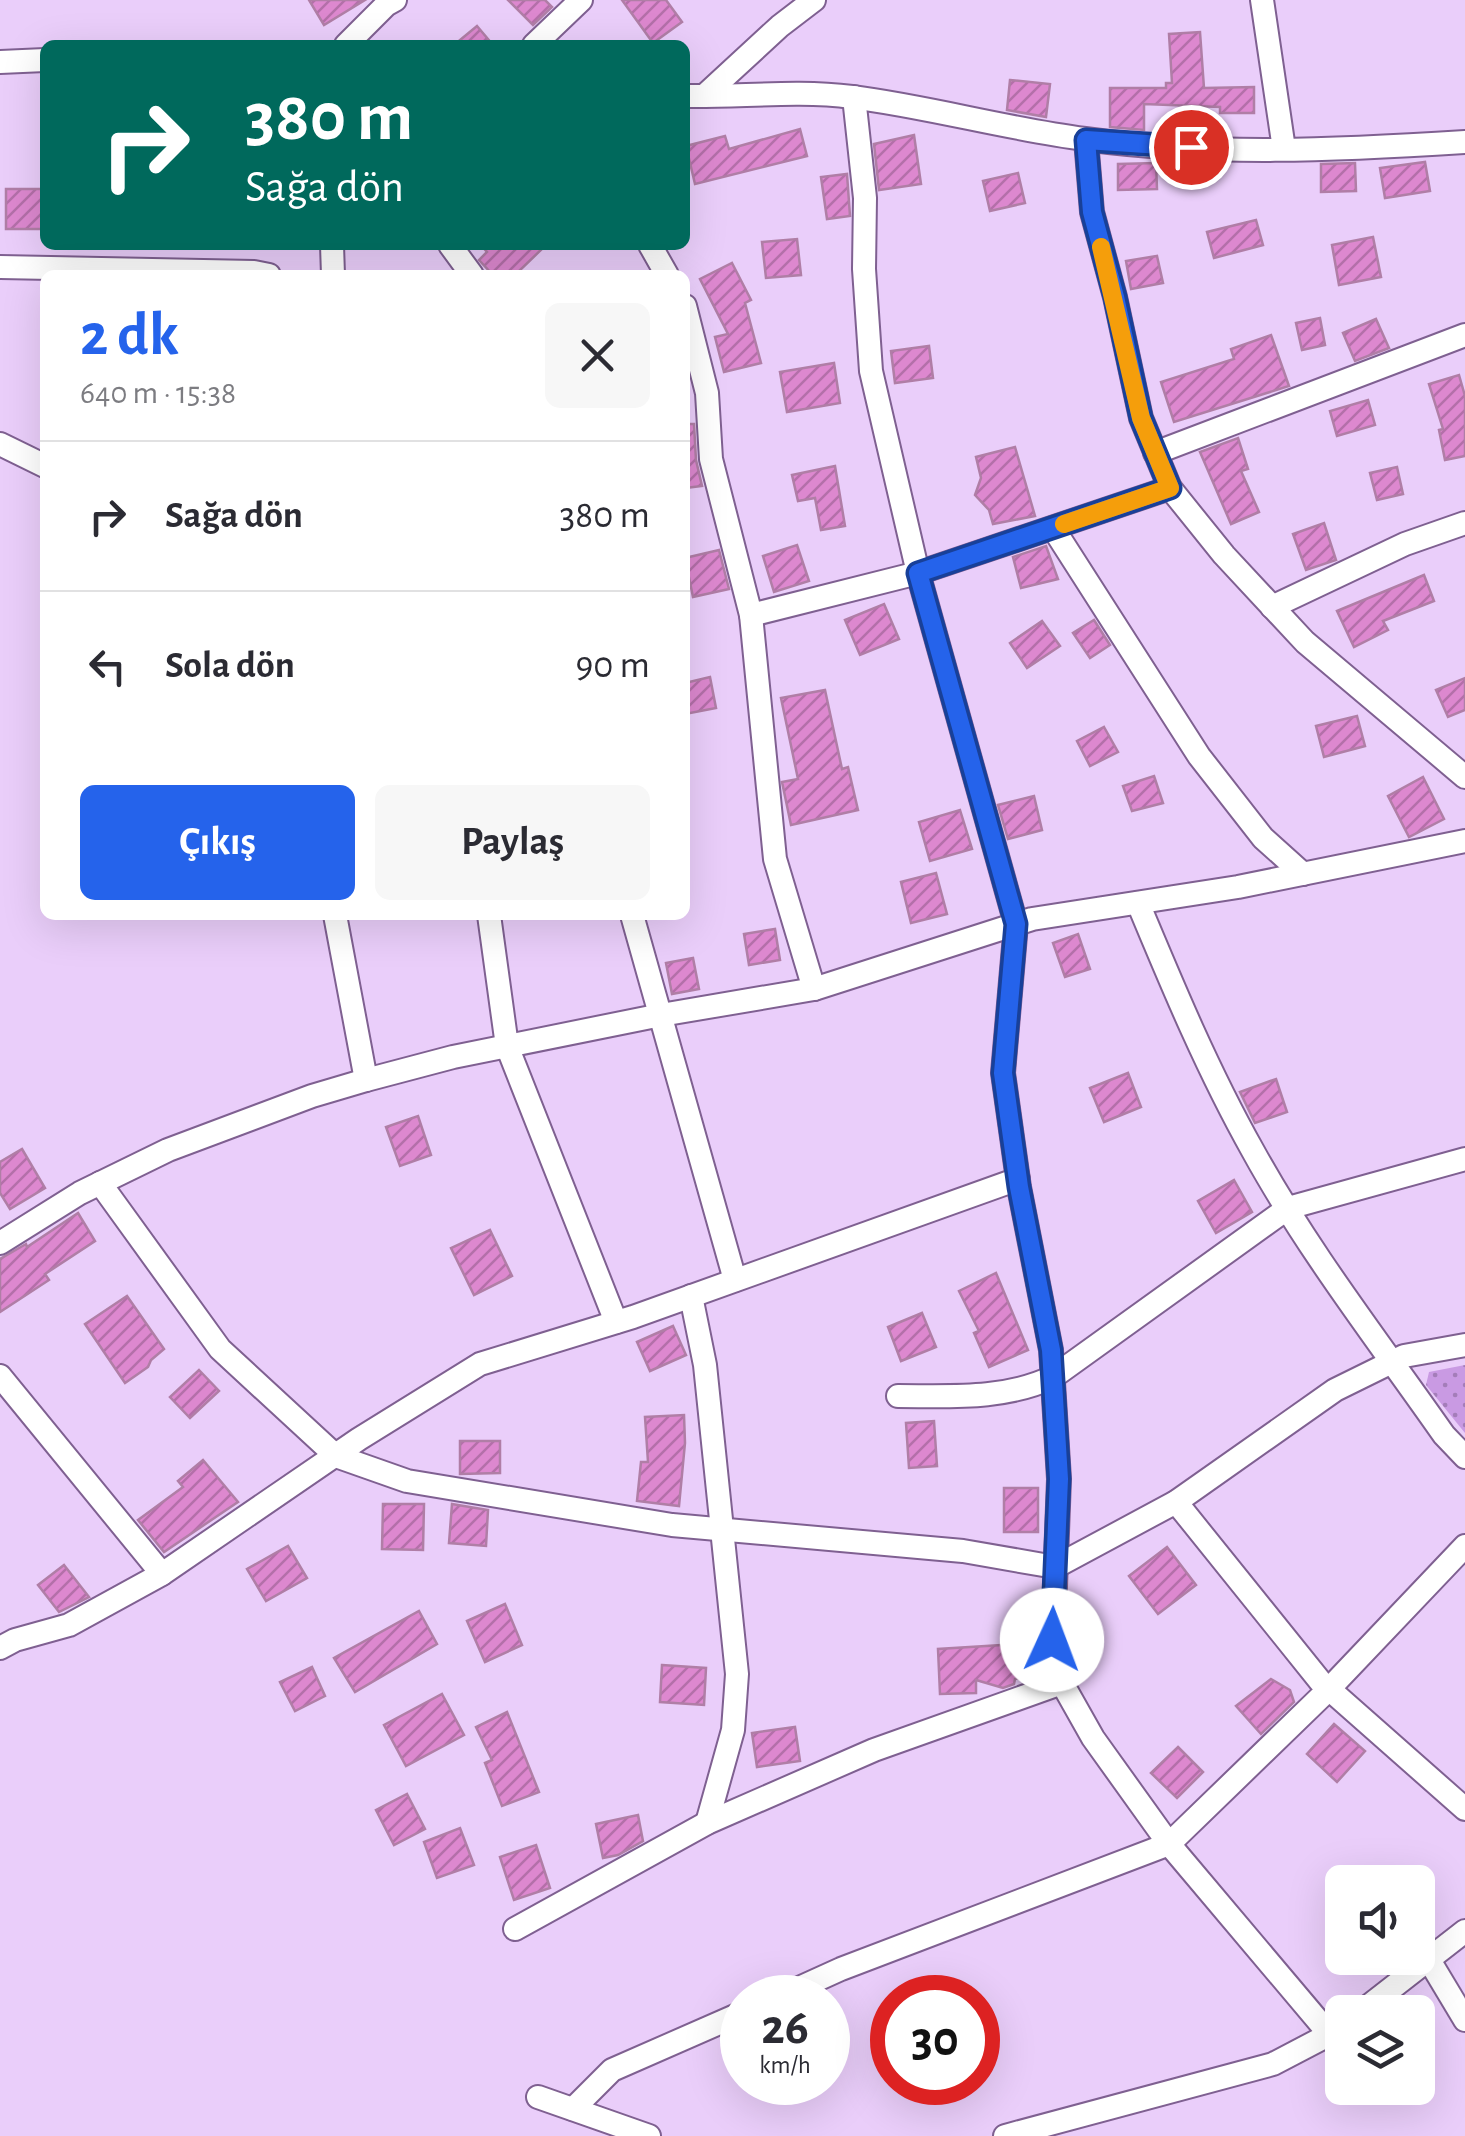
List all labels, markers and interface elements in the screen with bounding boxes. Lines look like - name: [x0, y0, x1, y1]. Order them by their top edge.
- icon: right: [80, 80, 210, 210]
- text: 380 m: [245, 83, 413, 153]
- pin: [1149, 105, 1234, 190]
- icon: arrive: [1164, 120, 1219, 175]
- text: Sağa dön: [245, 165, 404, 210]
- button: close: [545, 303, 650, 408]
- text: 2 dk: [80, 306, 179, 366]
- text: 640 m · 15:38: [80, 377, 236, 409]
- icon: right: [80, 489, 135, 544]
- text: Sağa dön: [165, 497, 303, 535]
- text: 380 m: [560, 497, 650, 535]
- icon: left: [80, 639, 135, 694]
- text: Sola dön: [165, 647, 295, 685]
- text: 90 m: [575, 647, 650, 685]
- button: Çıkış: [80, 785, 355, 900]
- button: Paylaş: [375, 785, 650, 900]
- position arrow: [1000, 1588, 1104, 1692]
- map controls: [1325, 1865, 1435, 2105]
- button: sound: [1325, 1865, 1435, 1975]
- speed limit sign: 30: [870, 1975, 1000, 2105]
- button: layers: [1325, 1995, 1435, 2105]
- text: 26: [761, 2003, 809, 2053]
- text: km/h: [759, 2053, 811, 2078]

